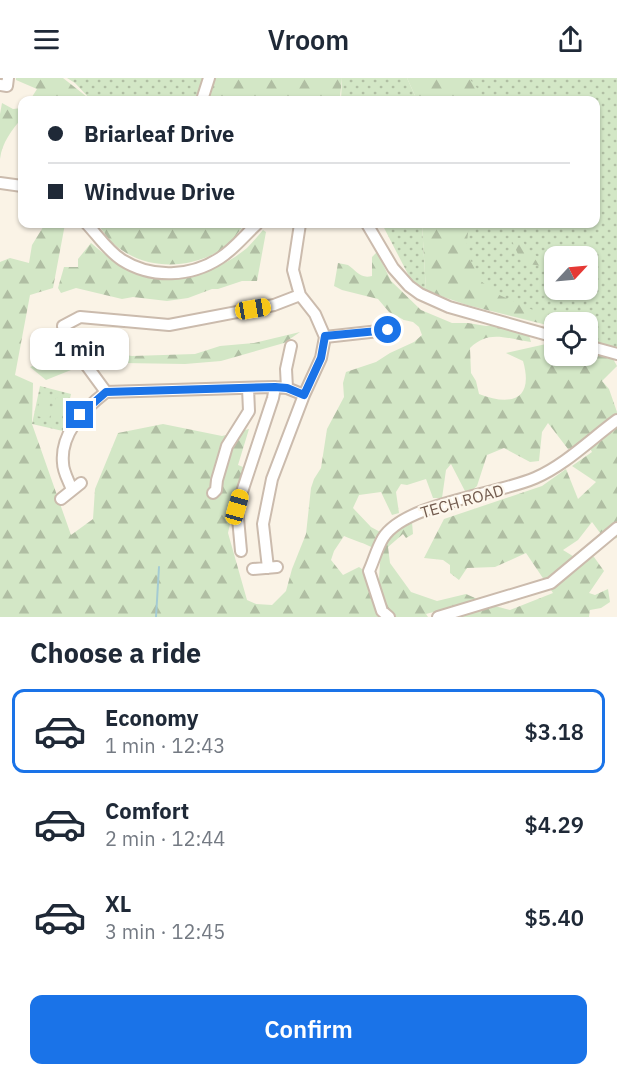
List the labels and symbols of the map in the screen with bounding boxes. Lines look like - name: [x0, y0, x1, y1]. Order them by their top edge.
- north arrow: [544, 246, 598, 300]
- car: [234, 297, 272, 321]
- route start: [374, 316, 401, 343]
- callout: 1 min: [31, 328, 130, 370]
- route end: [66, 401, 93, 428]
- street label: TECH ROAD: [418, 480, 506, 522]
- car: [223, 487, 251, 527]

